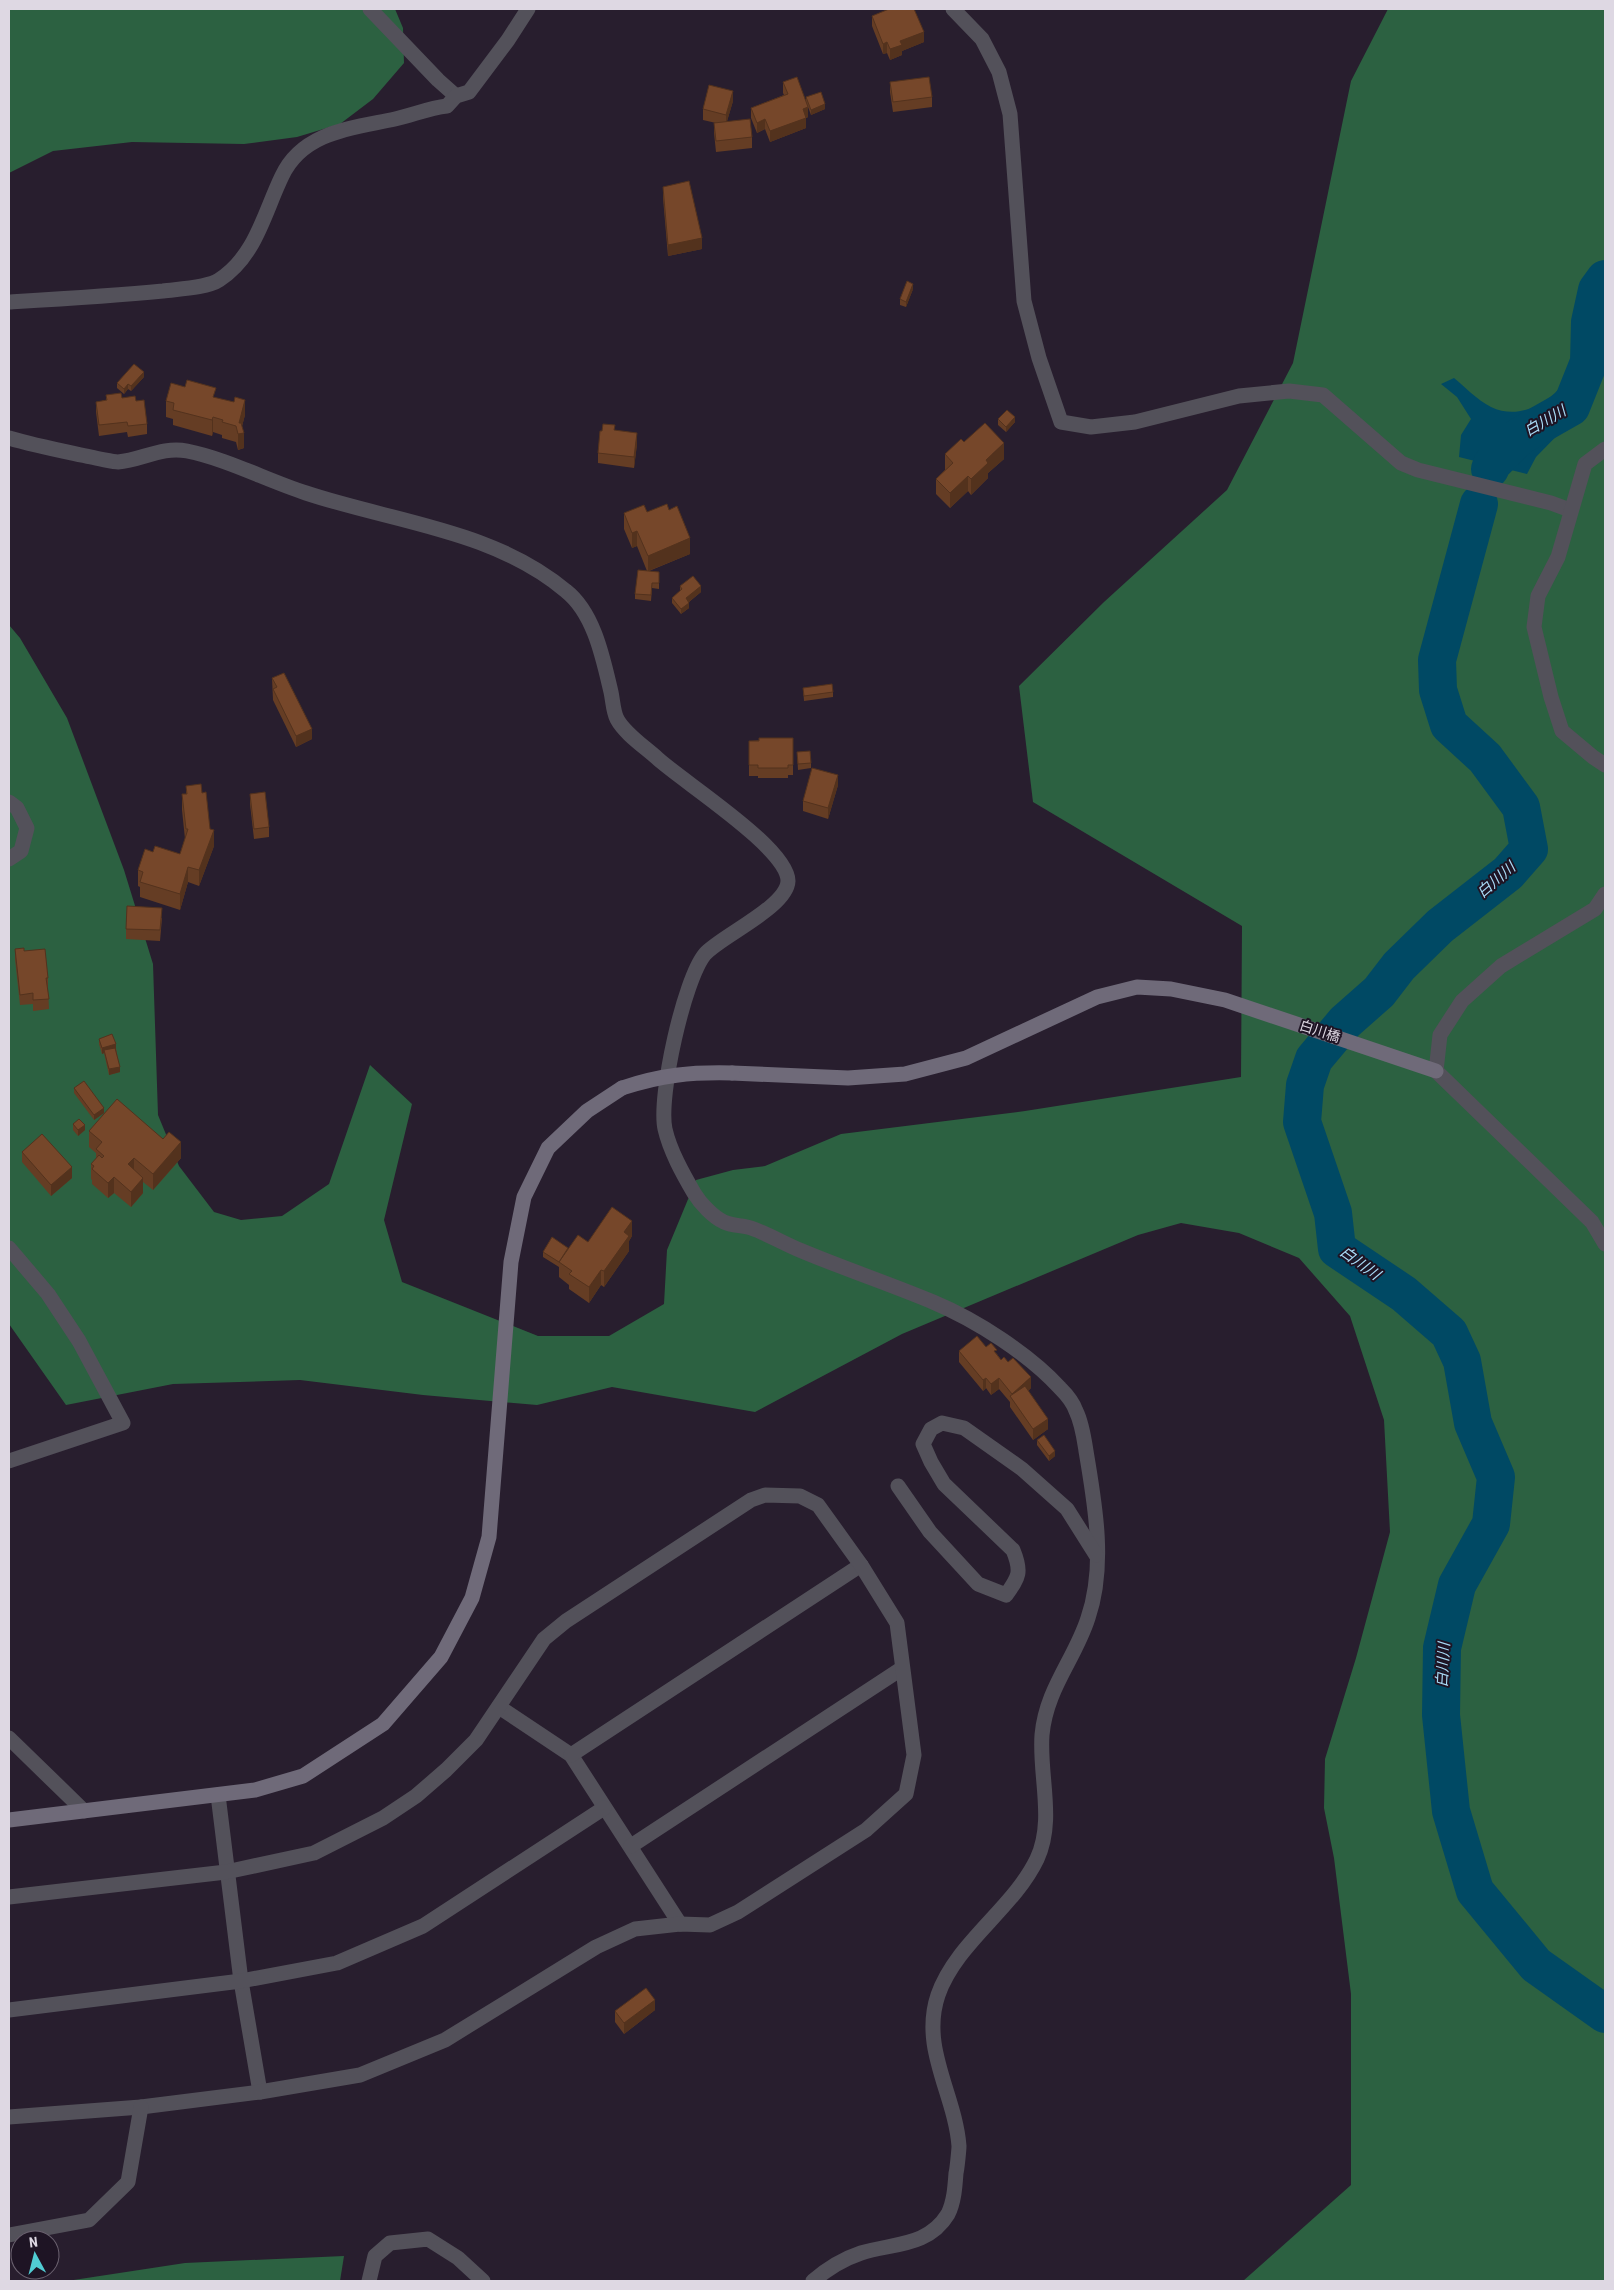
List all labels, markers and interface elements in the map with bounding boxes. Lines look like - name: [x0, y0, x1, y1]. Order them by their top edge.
- water label: 白川川: [1521, 401, 1571, 440]
- water label: 白川川: [1473, 857, 1520, 902]
- street label: 白川橋: [1298, 1017, 1342, 1045]
- water label: 白川川: [1337, 1242, 1385, 1285]
- water label: 白川川: [1433, 1640, 1453, 1688]
- north arrow: [10, 2230, 60, 2280]
- text: N: [28, 2234, 39, 2251]

